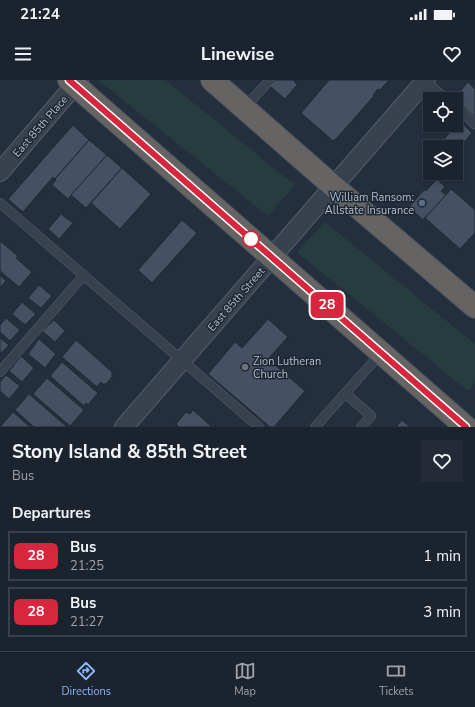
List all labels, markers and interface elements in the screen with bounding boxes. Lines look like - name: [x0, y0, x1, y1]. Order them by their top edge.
- text: 21:24: [20, 4, 60, 24]
- text: Linewise: [201, 42, 274, 66]
- icon: menu: [12, 43, 34, 65]
- icon: heart: [441, 43, 463, 65]
- street label: East 85th Place: [9, 92, 71, 160]
- map controls: [423, 92, 463, 180]
- button: locate: [423, 92, 463, 132]
- button: layers: [423, 140, 463, 180]
- place label: William Ransom: Allstate Insurance: [325, 190, 414, 218]
- marker: William Ransom: Allstate Insurance: [417, 198, 427, 208]
- unlabelled marker: [242, 230, 260, 248]
- street label: East 85th Street: [204, 264, 268, 335]
- line badge: 28: [309, 292, 345, 318]
- text: 28: [319, 295, 335, 314]
- place label: Zion Lutheran Church: [253, 354, 321, 382]
- marker: Zion Lutheran Church: [240, 362, 250, 372]
- text: Stony Island & 85th Street: [12, 439, 247, 465]
- button: heart: [421, 440, 463, 482]
- text: Bus: [12, 467, 34, 485]
- text: Departures: [12, 503, 91, 523]
- text: Bus: [70, 537, 96, 557]
- text: 28: [28, 546, 44, 565]
- text: 1 min: [423, 546, 461, 566]
- text: 21:25: [70, 557, 104, 575]
- text: Bus: [70, 593, 96, 613]
- text: 28: [28, 602, 44, 621]
- text: 3 min: [423, 602, 461, 622]
- text: 21:27: [70, 613, 104, 631]
- tab: Directions: [61, 660, 111, 699]
- tab: Map: [234, 660, 256, 699]
- tab: Tickets: [379, 660, 414, 699]

